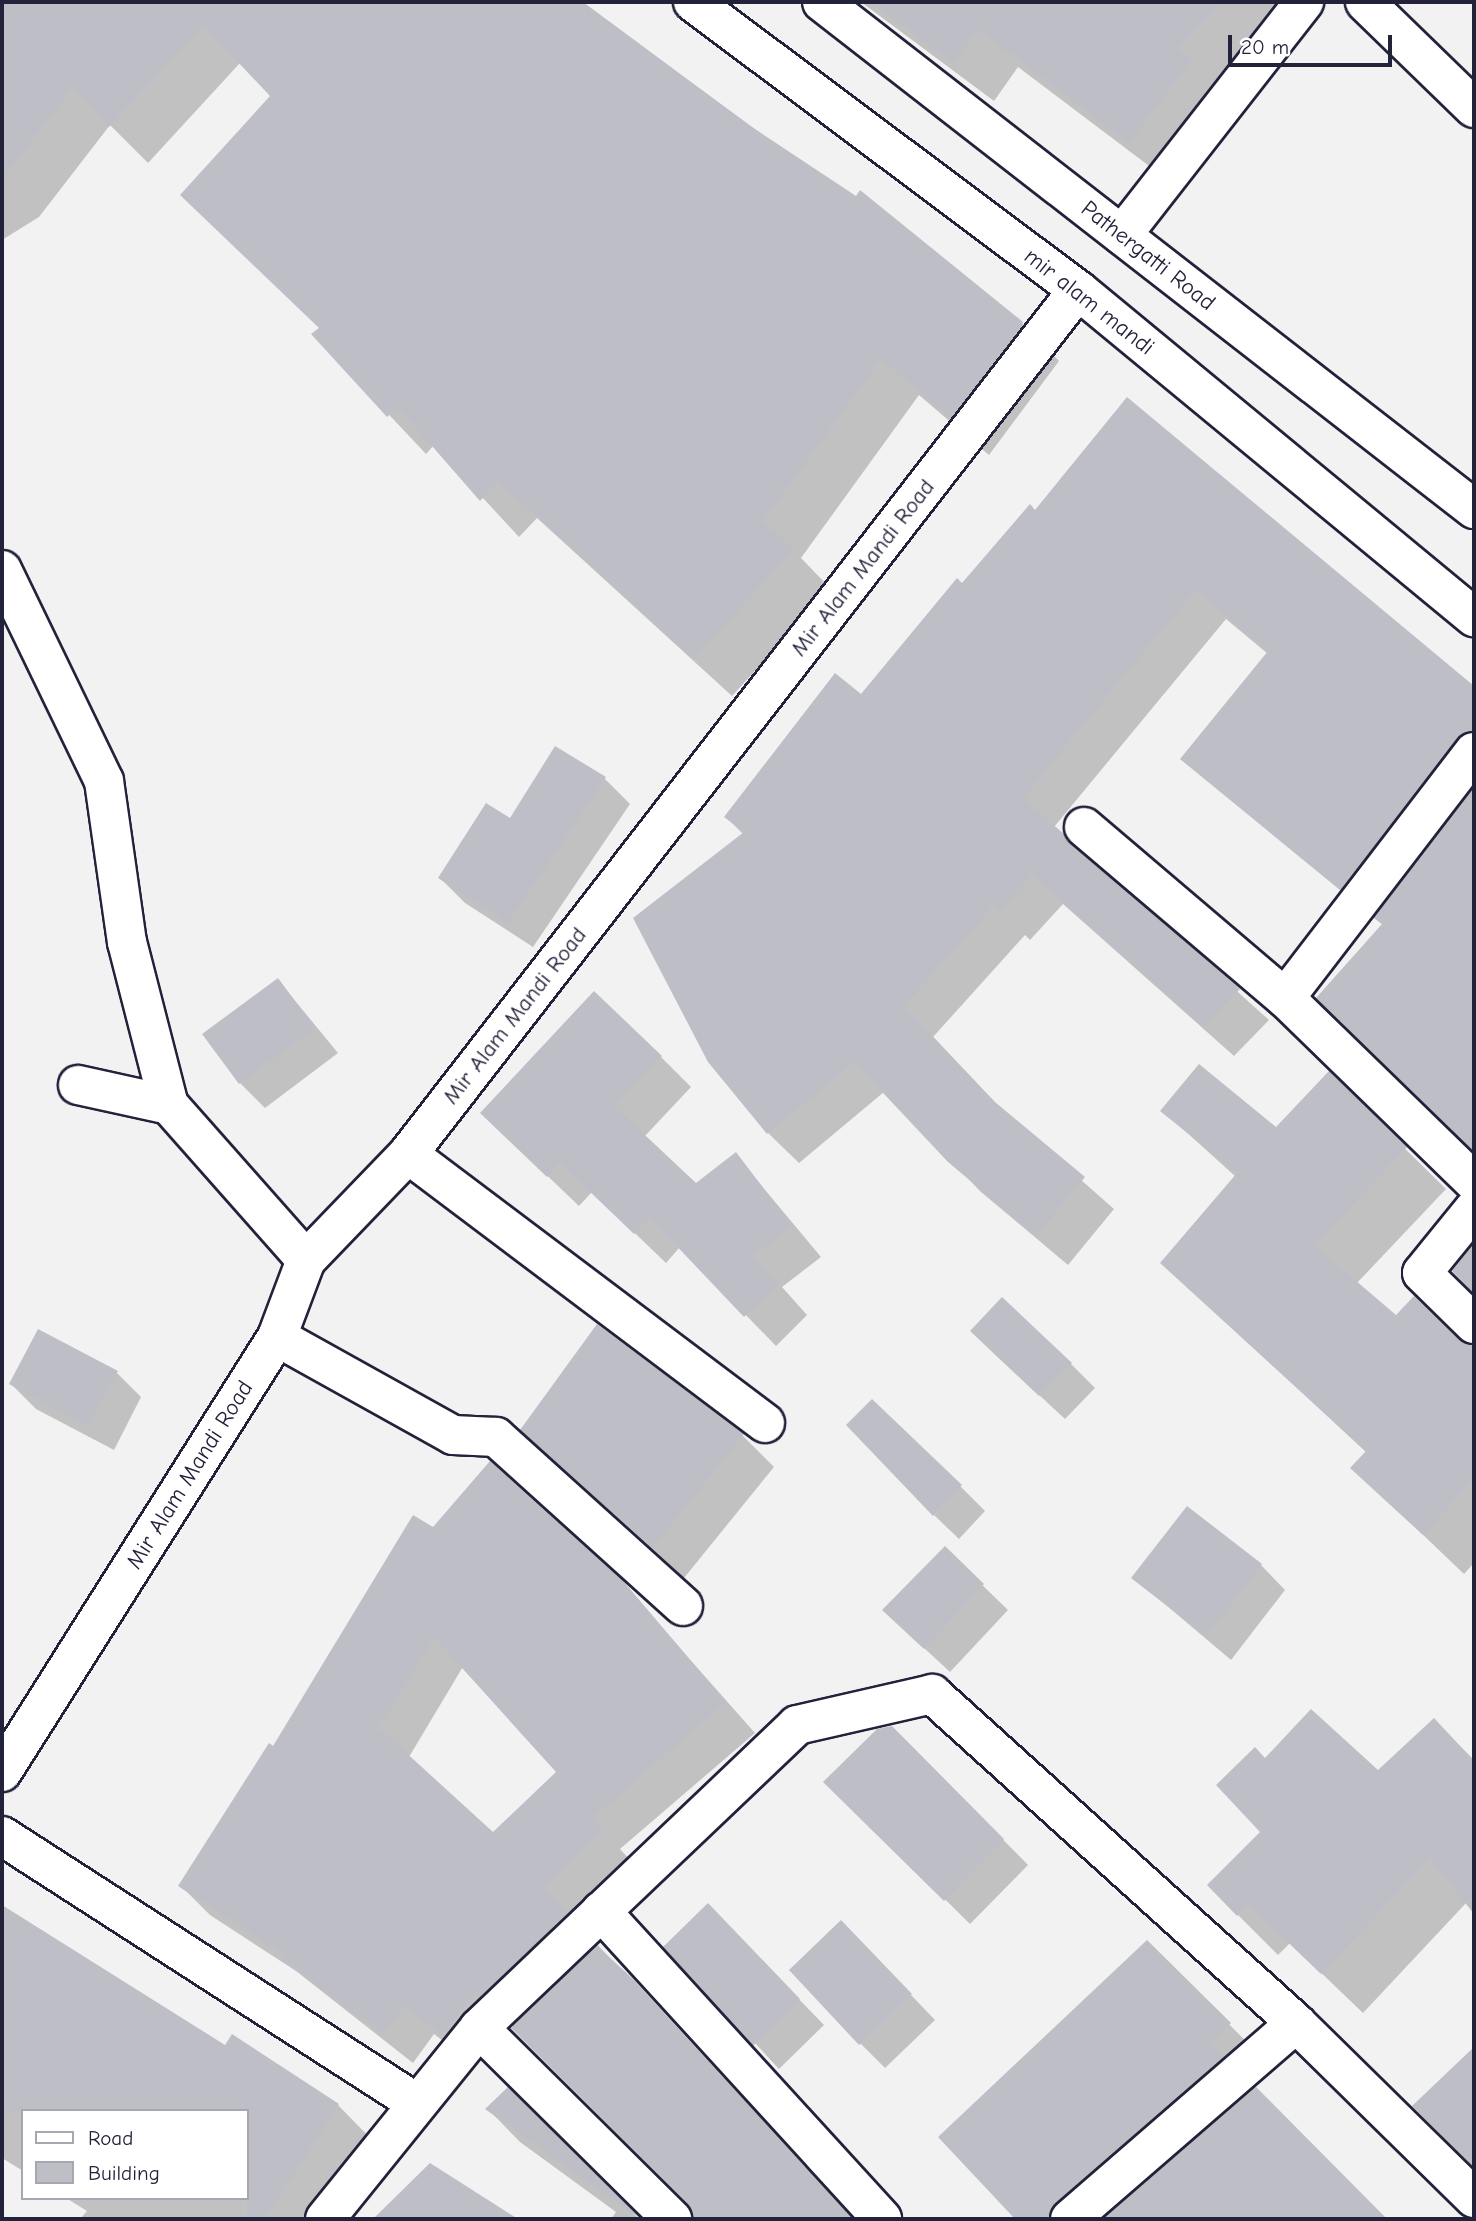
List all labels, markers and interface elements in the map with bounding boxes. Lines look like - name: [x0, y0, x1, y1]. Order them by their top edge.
- scale bar: [1231, 21, 1396, 65]
- text: 20 m: [1241, 35, 1289, 59]
- street label: Pathergatti Road: [1076, 195, 1220, 317]
- street label: mir alam mandi: [1018, 243, 1160, 361]
- street label: Mir Alam Mandi Road: [785, 474, 941, 662]
- street label: Mir Alam Mandi Road: [437, 922, 593, 1110]
- street label: Mir Alam Mandi Road: [121, 1376, 259, 1574]
- legend: [21, 2109, 248, 2200]
- text: Road: [88, 2126, 133, 2150]
- text: Building: [88, 2161, 160, 2185]

